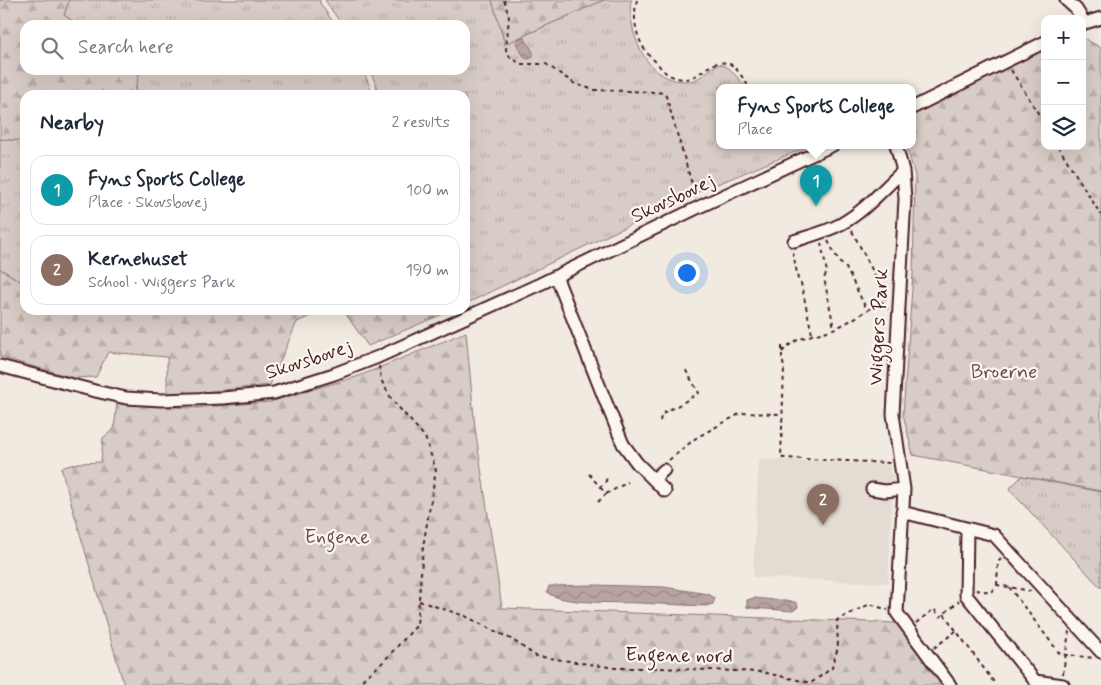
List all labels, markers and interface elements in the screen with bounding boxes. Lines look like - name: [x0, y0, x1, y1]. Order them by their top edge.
- map controls: [1041, 15, 1086, 150]
- button: +: [1041, 15, 1086, 60]
- search box: [20, 20, 470, 75]
- icon: search: [38, 34, 66, 62]
- text: Search here: [78, 35, 174, 60]
- button: −: [1041, 60, 1086, 105]
- popup: [716, 84, 916, 149]
- text: Fyns Sports College: [737, 94, 895, 119]
- button: layers: [1041, 105, 1086, 150]
- text: Nearby: [40, 109, 104, 137]
- text: 2 results: [392, 112, 450, 133]
- text: Place: [737, 119, 773, 140]
- pin: 1: [800, 165, 832, 206]
- text: Fyns Sports College: [88, 167, 245, 192]
- street label: Skovsbovej: [627, 168, 719, 230]
- text: 1: [53, 180, 61, 201]
- text: 100 m: [406, 180, 449, 201]
- text: Place · Skovsbovej: [88, 192, 207, 213]
- text: Kernehuset: [88, 247, 188, 272]
- text: 2: [53, 260, 61, 281]
- text: 190 m: [406, 260, 449, 281]
- your location: [674, 260, 700, 286]
- street label: Wiggers Park: [862, 268, 898, 386]
- text: School · Wiggers Park: [88, 272, 235, 293]
- street label: Skovsbovej: [262, 333, 356, 387]
- park label: Broerne: [971, 359, 1037, 386]
- pin: 2: [807, 484, 839, 525]
- park label: Engene: [304, 524, 370, 553]
- street label: Engene nord: [625, 642, 733, 672]

